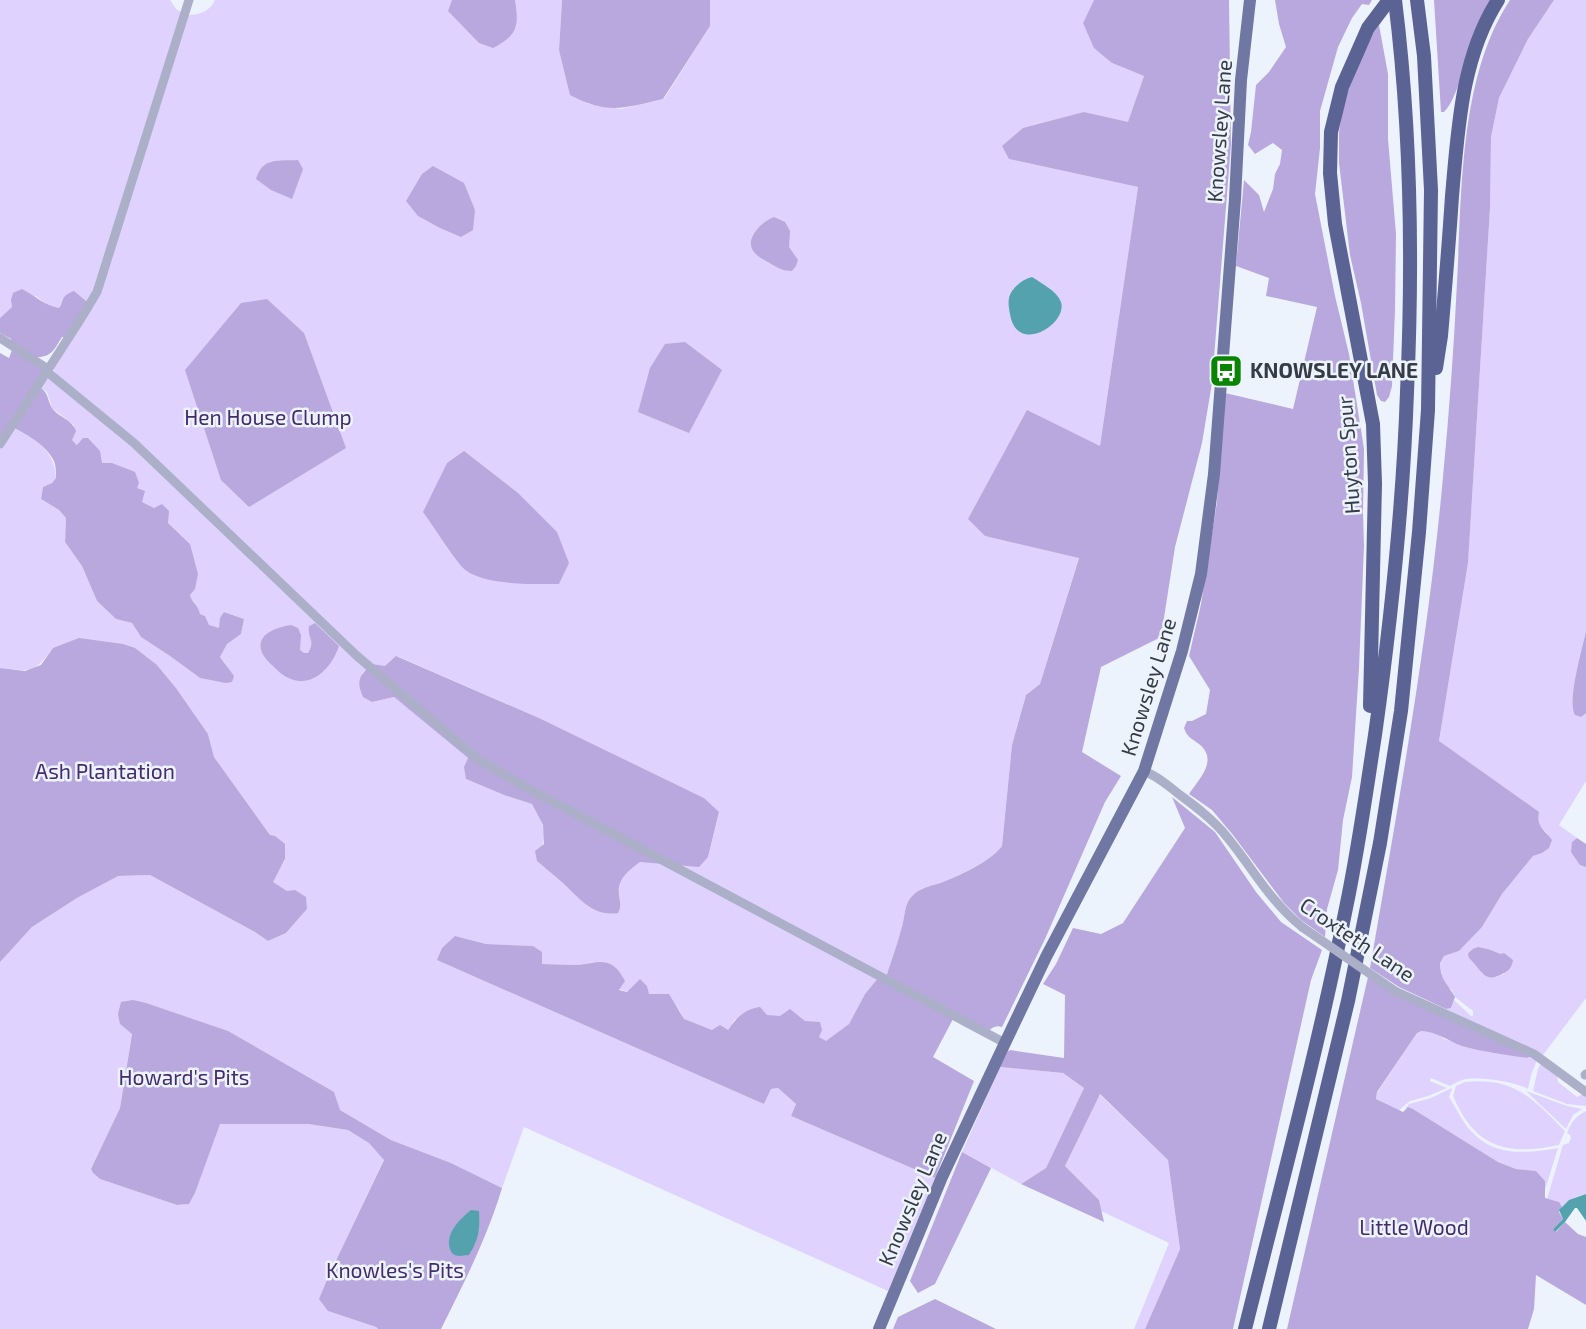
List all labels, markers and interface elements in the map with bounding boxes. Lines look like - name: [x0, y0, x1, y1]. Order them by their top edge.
- street label: Knowsley Lane: [1201, 59, 1236, 203]
- bus stop icon: KNOWSLEY LANE: [1207, 352, 1245, 390]
- place label: KNOWSLEY LANE: [1250, 357, 1418, 382]
- street label: Huyton Spur: [1331, 395, 1364, 515]
- park label: Hen House Clump: [184, 404, 352, 429]
- street label: Knowsley Lane: [1115, 615, 1180, 759]
- park label: Ash Plantation: [35, 758, 175, 783]
- street label: Croxteth Lane: [1296, 891, 1420, 986]
- park label: Howard's Pits: [119, 1064, 249, 1089]
- street label: Knowsley Lane: [872, 1128, 951, 1269]
- park label: Little Wood: [1359, 1214, 1469, 1239]
- park label: Knowles's Pits: [326, 1257, 464, 1282]

